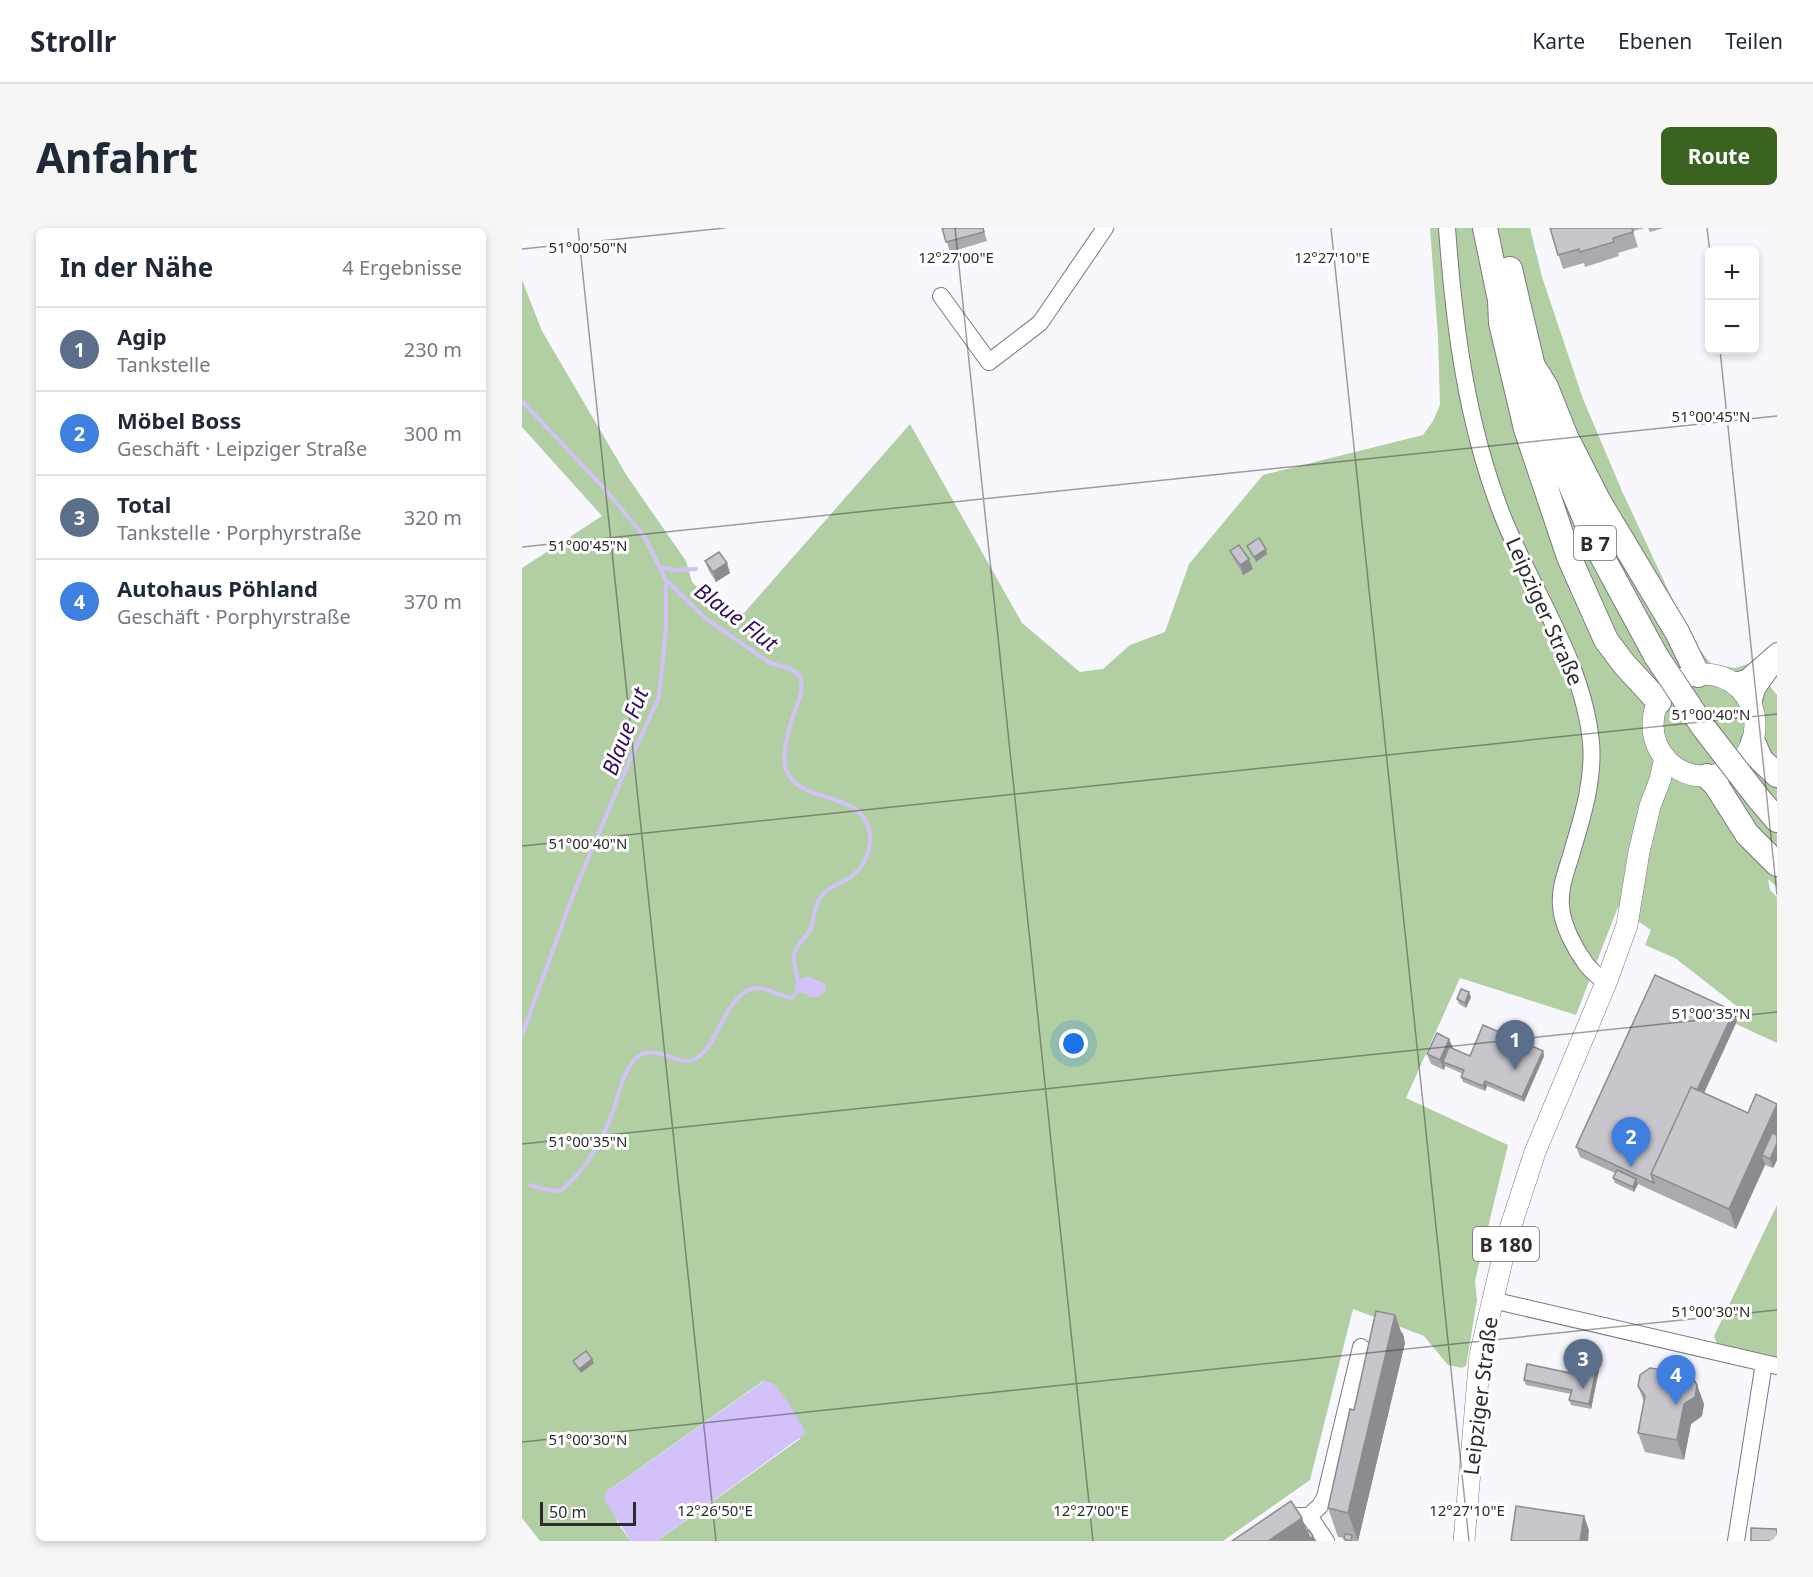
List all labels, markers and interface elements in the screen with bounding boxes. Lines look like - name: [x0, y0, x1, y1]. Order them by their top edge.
- text: Strollr: [30, 22, 116, 60]
- text: Karte: [1532, 27, 1585, 55]
- text: Ebenen: [1618, 27, 1692, 55]
- text: Teilen: [1725, 27, 1783, 55]
- button: Route: [1661, 127, 1777, 185]
- text: Anfahrt: [36, 128, 198, 185]
- text: 51°00'50"N: [549, 237, 627, 257]
- map controls: [1705, 246, 1759, 354]
- button: +: [1705, 246, 1759, 300]
- text: 12°27'00"E: [918, 247, 994, 267]
- text: 12°27'10"E: [1294, 247, 1370, 267]
- text: In der Nähe: [60, 249, 213, 285]
- text: 4 Ergebnisse: [342, 254, 462, 281]
- button: −: [1705, 300, 1759, 354]
- text: Agip: [117, 321, 167, 351]
- text: 1: [74, 336, 85, 363]
- text: 230 m: [404, 336, 462, 363]
- text: Tankstelle: [117, 351, 210, 378]
- text: Möbel Boss: [117, 405, 241, 435]
- text: 51°00'45"N: [1672, 406, 1750, 426]
- text: 2: [74, 420, 85, 447]
- text: 300 m: [404, 420, 462, 447]
- text: Geschäft · Leipziger Straße: [117, 435, 367, 462]
- text: Total: [117, 489, 171, 519]
- text: 3: [74, 504, 85, 531]
- text: 320 m: [404, 504, 462, 531]
- text: Tankstelle · Porphyrstraße: [117, 519, 362, 546]
- road number: B 7: [1574, 526, 1616, 560]
- street label: Leipziger Straße: [1500, 533, 1590, 689]
- text: 51°00'45"N: [549, 535, 627, 555]
- text: Autohaus Pöhland: [117, 573, 318, 603]
- water label: Blaue Flut: [689, 575, 786, 658]
- text: 4: [74, 588, 85, 615]
- text: 370 m: [404, 588, 462, 615]
- text: Geschäft · Porphyrstraße: [117, 603, 351, 630]
- water label: Blaue Fut: [594, 681, 655, 779]
- text: 51°00'40"N: [1672, 704, 1750, 724]
- text: 51°00'40"N: [549, 833, 627, 853]
- text: 51°00'35"N: [1672, 1003, 1750, 1023]
- pin: 1: [1496, 1020, 1534, 1070]
- your location: [1059, 1029, 1088, 1058]
- pin: 2: [1612, 1118, 1650, 1167]
- text: 51°00'35"N: [549, 1131, 627, 1151]
- road number: B 180: [1473, 1227, 1539, 1261]
- text: 51°00'30"N: [1672, 1301, 1750, 1321]
- street label: Leipziger Straße: [1456, 1315, 1504, 1477]
- pin: 3: [1564, 1340, 1602, 1389]
- pin: 4: [1656, 1356, 1696, 1405]
- text: 51°00'30"N: [549, 1429, 627, 1449]
- scale bar: [540, 1499, 636, 1526]
- text: 12°26'50"E: [677, 1500, 753, 1520]
- text: 12°27'00"E: [1053, 1500, 1129, 1520]
- text: 12°27'10"E: [1429, 1500, 1505, 1520]
- text: 50 m: [549, 1501, 586, 1523]

